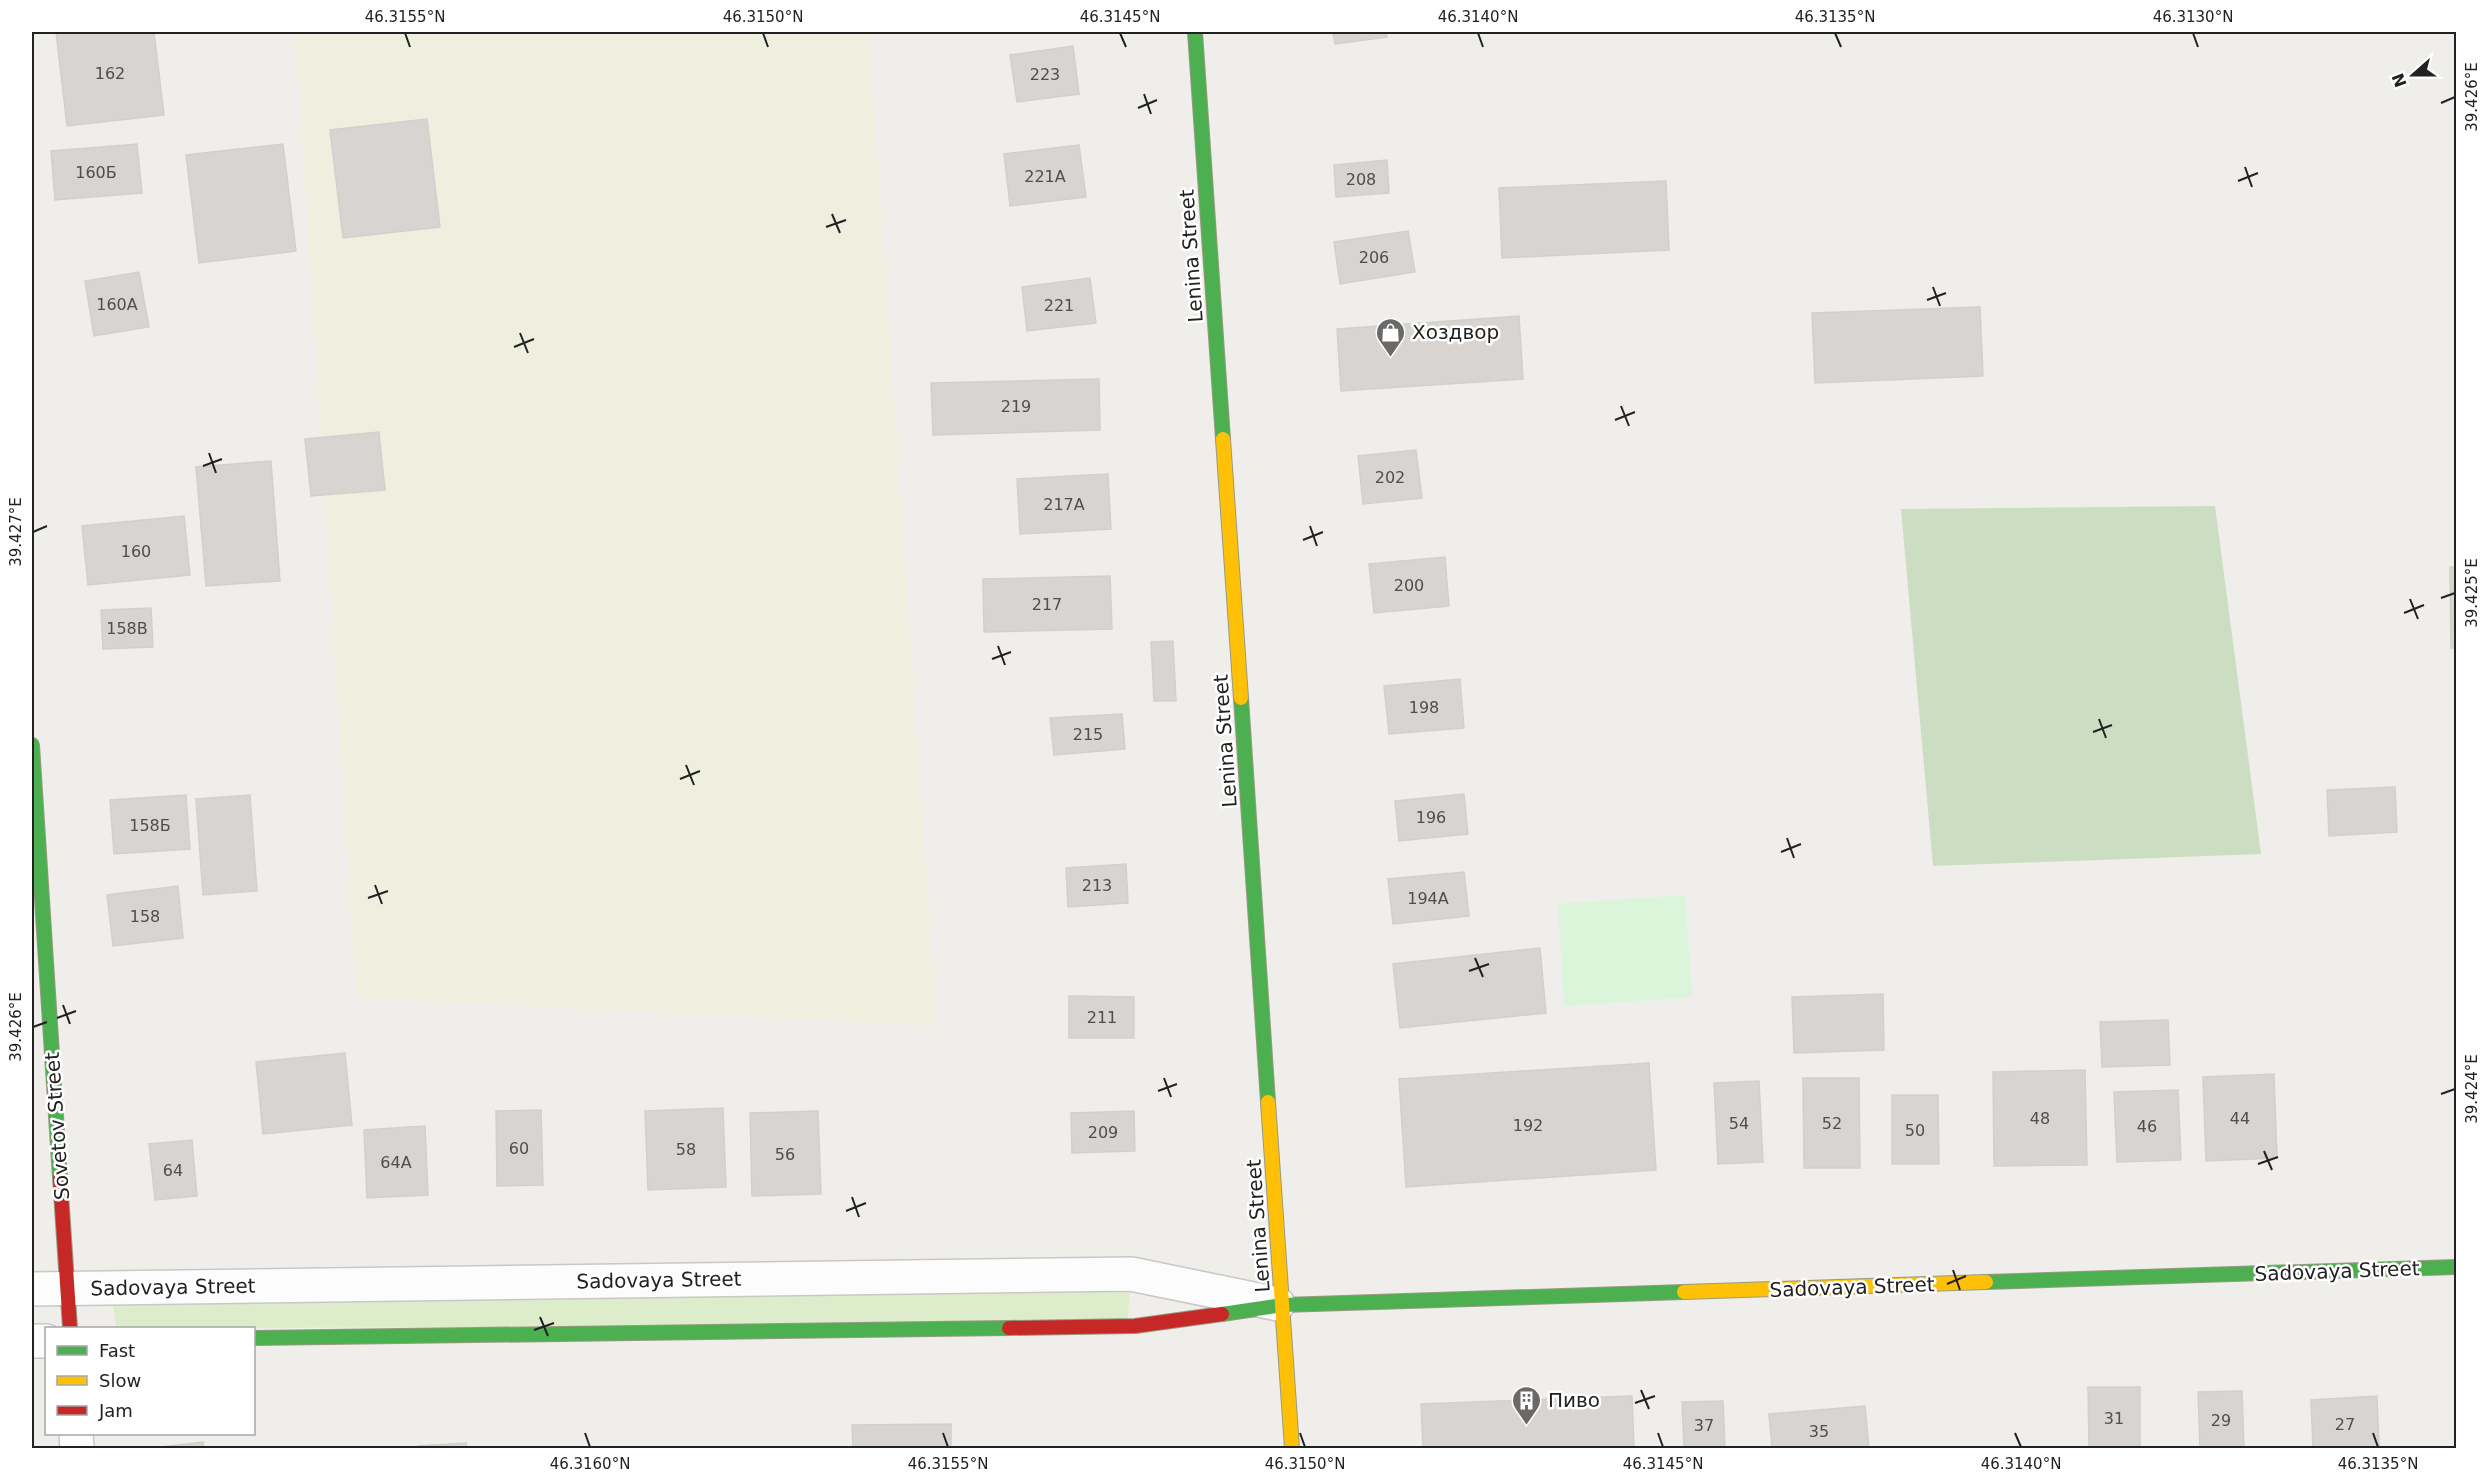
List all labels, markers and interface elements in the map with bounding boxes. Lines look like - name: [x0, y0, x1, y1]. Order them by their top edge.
- text: 46.3155°N: [365, 8, 445, 26]
- text: 46.3150°N: [723, 8, 803, 26]
- text: 46.3145°N: [1080, 8, 1160, 26]
- text: 46.3140°N: [1438, 8, 1518, 26]
- text: 46.3135°N: [1795, 8, 1875, 26]
- text: 46.3130°N: [2153, 8, 2233, 26]
- north arrow: [2383, 45, 2443, 105]
- text: 39.426°E: [2463, 62, 2481, 132]
- house number: 162: [95, 64, 125, 83]
- house number: 223: [1030, 65, 1060, 84]
- text: N: [2388, 71, 2411, 90]
- house number: 160Б: [75, 163, 117, 182]
- house number: 221А: [1024, 167, 1066, 186]
- house number: 208: [1346, 170, 1376, 189]
- street label: Lenina Street: [1174, 188, 1208, 323]
- house number: 206: [1359, 248, 1389, 267]
- house number: 160А: [96, 295, 138, 314]
- house number: 221: [1044, 296, 1074, 315]
- shop icon: Хоздвор: [1375, 316, 1407, 358]
- place label: Хоздвор: [1412, 320, 1499, 344]
- house number: 219: [1001, 397, 1031, 416]
- house number: 202: [1375, 468, 1405, 487]
- house number: 217А: [1043, 495, 1085, 514]
- text: 39.427°E: [7, 497, 25, 567]
- house number: 160: [121, 542, 151, 561]
- text: 39.425°E: [2463, 558, 2481, 628]
- house number: 200: [1394, 576, 1424, 595]
- house number: 217: [1032, 595, 1062, 614]
- house number: 158В: [106, 619, 148, 638]
- street label: Lenina Street: [1208, 673, 1242, 808]
- house number: 198: [1409, 698, 1439, 717]
- house number: 215: [1073, 725, 1103, 744]
- house number: 196: [1416, 808, 1446, 827]
- house number: 158Б: [129, 816, 171, 835]
- house number: 213: [1082, 876, 1112, 895]
- house number: 194А: [1407, 889, 1449, 908]
- house number: 158: [130, 907, 160, 926]
- text: 39.426°E: [7, 992, 25, 1062]
- house number: 211: [1087, 1008, 1117, 1027]
- street label: Sovetov Street: [40, 1051, 74, 1201]
- text: 39.424°E: [2463, 1054, 2481, 1124]
- house number: 48: [2030, 1109, 2050, 1128]
- house number: 44: [2230, 1109, 2250, 1128]
- house number: 54: [1729, 1114, 1749, 1133]
- house number: 52: [1822, 1114, 1842, 1133]
- house number: 192: [1513, 1116, 1543, 1135]
- house number: 46: [2137, 1117, 2157, 1136]
- house number: 50: [1905, 1121, 1925, 1140]
- house number: 209: [1088, 1123, 1118, 1142]
- house number: 60: [509, 1139, 529, 1158]
- house number: 58: [676, 1140, 696, 1159]
- house number: 56: [775, 1145, 795, 1164]
- house number: 64А: [380, 1153, 412, 1172]
- street label: Lenina Street: [1241, 1158, 1275, 1293]
- house number: 64: [163, 1161, 183, 1180]
- street label: Sadovaya Street: [2254, 1256, 2420, 1286]
- street label: Sadovaya Street: [576, 1267, 742, 1293]
- street label: Sadovaya Street: [1769, 1272, 1935, 1302]
- street label: Sadovaya Street: [90, 1274, 256, 1300]
- legend: [45, 1327, 255, 1435]
- text: Fast: [99, 1340, 135, 1361]
- text: Slow: [99, 1370, 141, 1391]
- building icon: Пиво: [1511, 1384, 1543, 1426]
- place label: Пиво: [1548, 1388, 1600, 1412]
- text: Jam: [98, 1400, 133, 1421]
- house number: 31: [2104, 1409, 2124, 1428]
- house number: 29: [2211, 1411, 2231, 1430]
- house number: 27: [2335, 1415, 2355, 1434]
- house number: 37: [1694, 1416, 1714, 1435]
- house number: 35: [1809, 1422, 1829, 1441]
- text: 46.3160°N: [550, 1455, 630, 1473]
- text: 46.3155°N: [908, 1455, 988, 1473]
- text: 46.3150°N: [1265, 1455, 1345, 1473]
- text: 46.3145°N: [1623, 1455, 1703, 1473]
- text: 46.3140°N: [1981, 1455, 2061, 1473]
- text: 46.3135°N: [2338, 1455, 2418, 1473]

